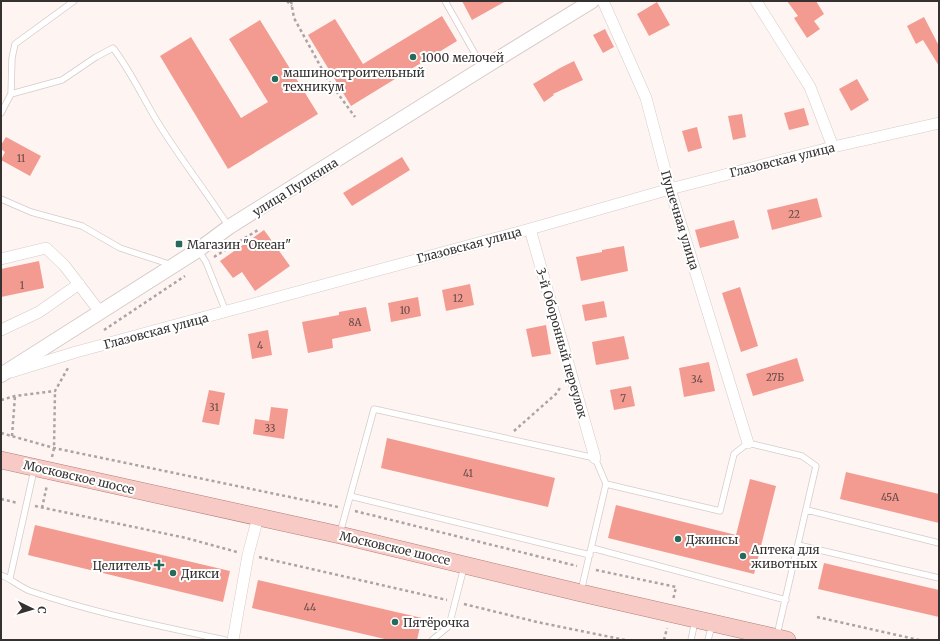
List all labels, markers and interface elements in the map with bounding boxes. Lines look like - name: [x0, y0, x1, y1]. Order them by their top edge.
- place label: 1000 мелочей: [421, 50, 504, 65]
- marker: 1000 мелочей: [408, 52, 418, 62]
- place label: машиностроительный техникум: [283, 65, 425, 94]
- marker: машиностроительный техникум: [270, 74, 280, 84]
- street label: Глазовская улица: [728, 140, 837, 180]
- house number: 11: [17, 152, 26, 165]
- street label: улица Пушкина: [250, 154, 341, 219]
- street label: Пушечная улица: [658, 169, 702, 272]
- house number: 22: [788, 208, 800, 221]
- street label: Глазовская улица: [415, 224, 524, 266]
- place label: Магазин "Океан": [187, 237, 291, 252]
- marker: Магазин "Океан": [174, 239, 184, 249]
- street label: 3-й Оборонный переулок: [533, 266, 591, 420]
- house number: 1: [20, 279, 25, 292]
- house number: 12: [453, 292, 463, 305]
- house number: 10: [400, 304, 410, 317]
- street label: Глазовская улица: [102, 310, 211, 352]
- house number: 8А: [349, 316, 362, 329]
- house number: 4: [257, 339, 263, 352]
- house number: 27Б: [766, 371, 784, 384]
- house number: 34: [691, 373, 703, 386]
- house number: 7: [620, 392, 626, 405]
- house number: 31: [209, 401, 219, 414]
- house number: 33: [265, 422, 276, 435]
- street label: Московское шоссе: [22, 457, 136, 497]
- house number: 41: [463, 467, 473, 480]
- house number: 45А: [881, 491, 900, 504]
- street label: Московское шоссе: [338, 528, 452, 568]
- place label: Джинсы: [686, 532, 738, 547]
- marker: Джинсы: [673, 534, 683, 544]
- place label: Аптека для животных: [750, 542, 820, 571]
- marker: Аптека для животных: [738, 551, 748, 561]
- place label: Целитель: [93, 558, 151, 573]
- marker: Целитель: [154, 560, 164, 570]
- place label: Дикси: [181, 566, 219, 581]
- marker: Дикси: [168, 568, 178, 578]
- north arrow: [12, 589, 52, 629]
- house number: 44: [304, 601, 316, 614]
- text: С: [35, 606, 49, 614]
- place label: Пятёрочка: [403, 615, 470, 630]
- marker: Пятёрочка: [390, 617, 400, 627]

